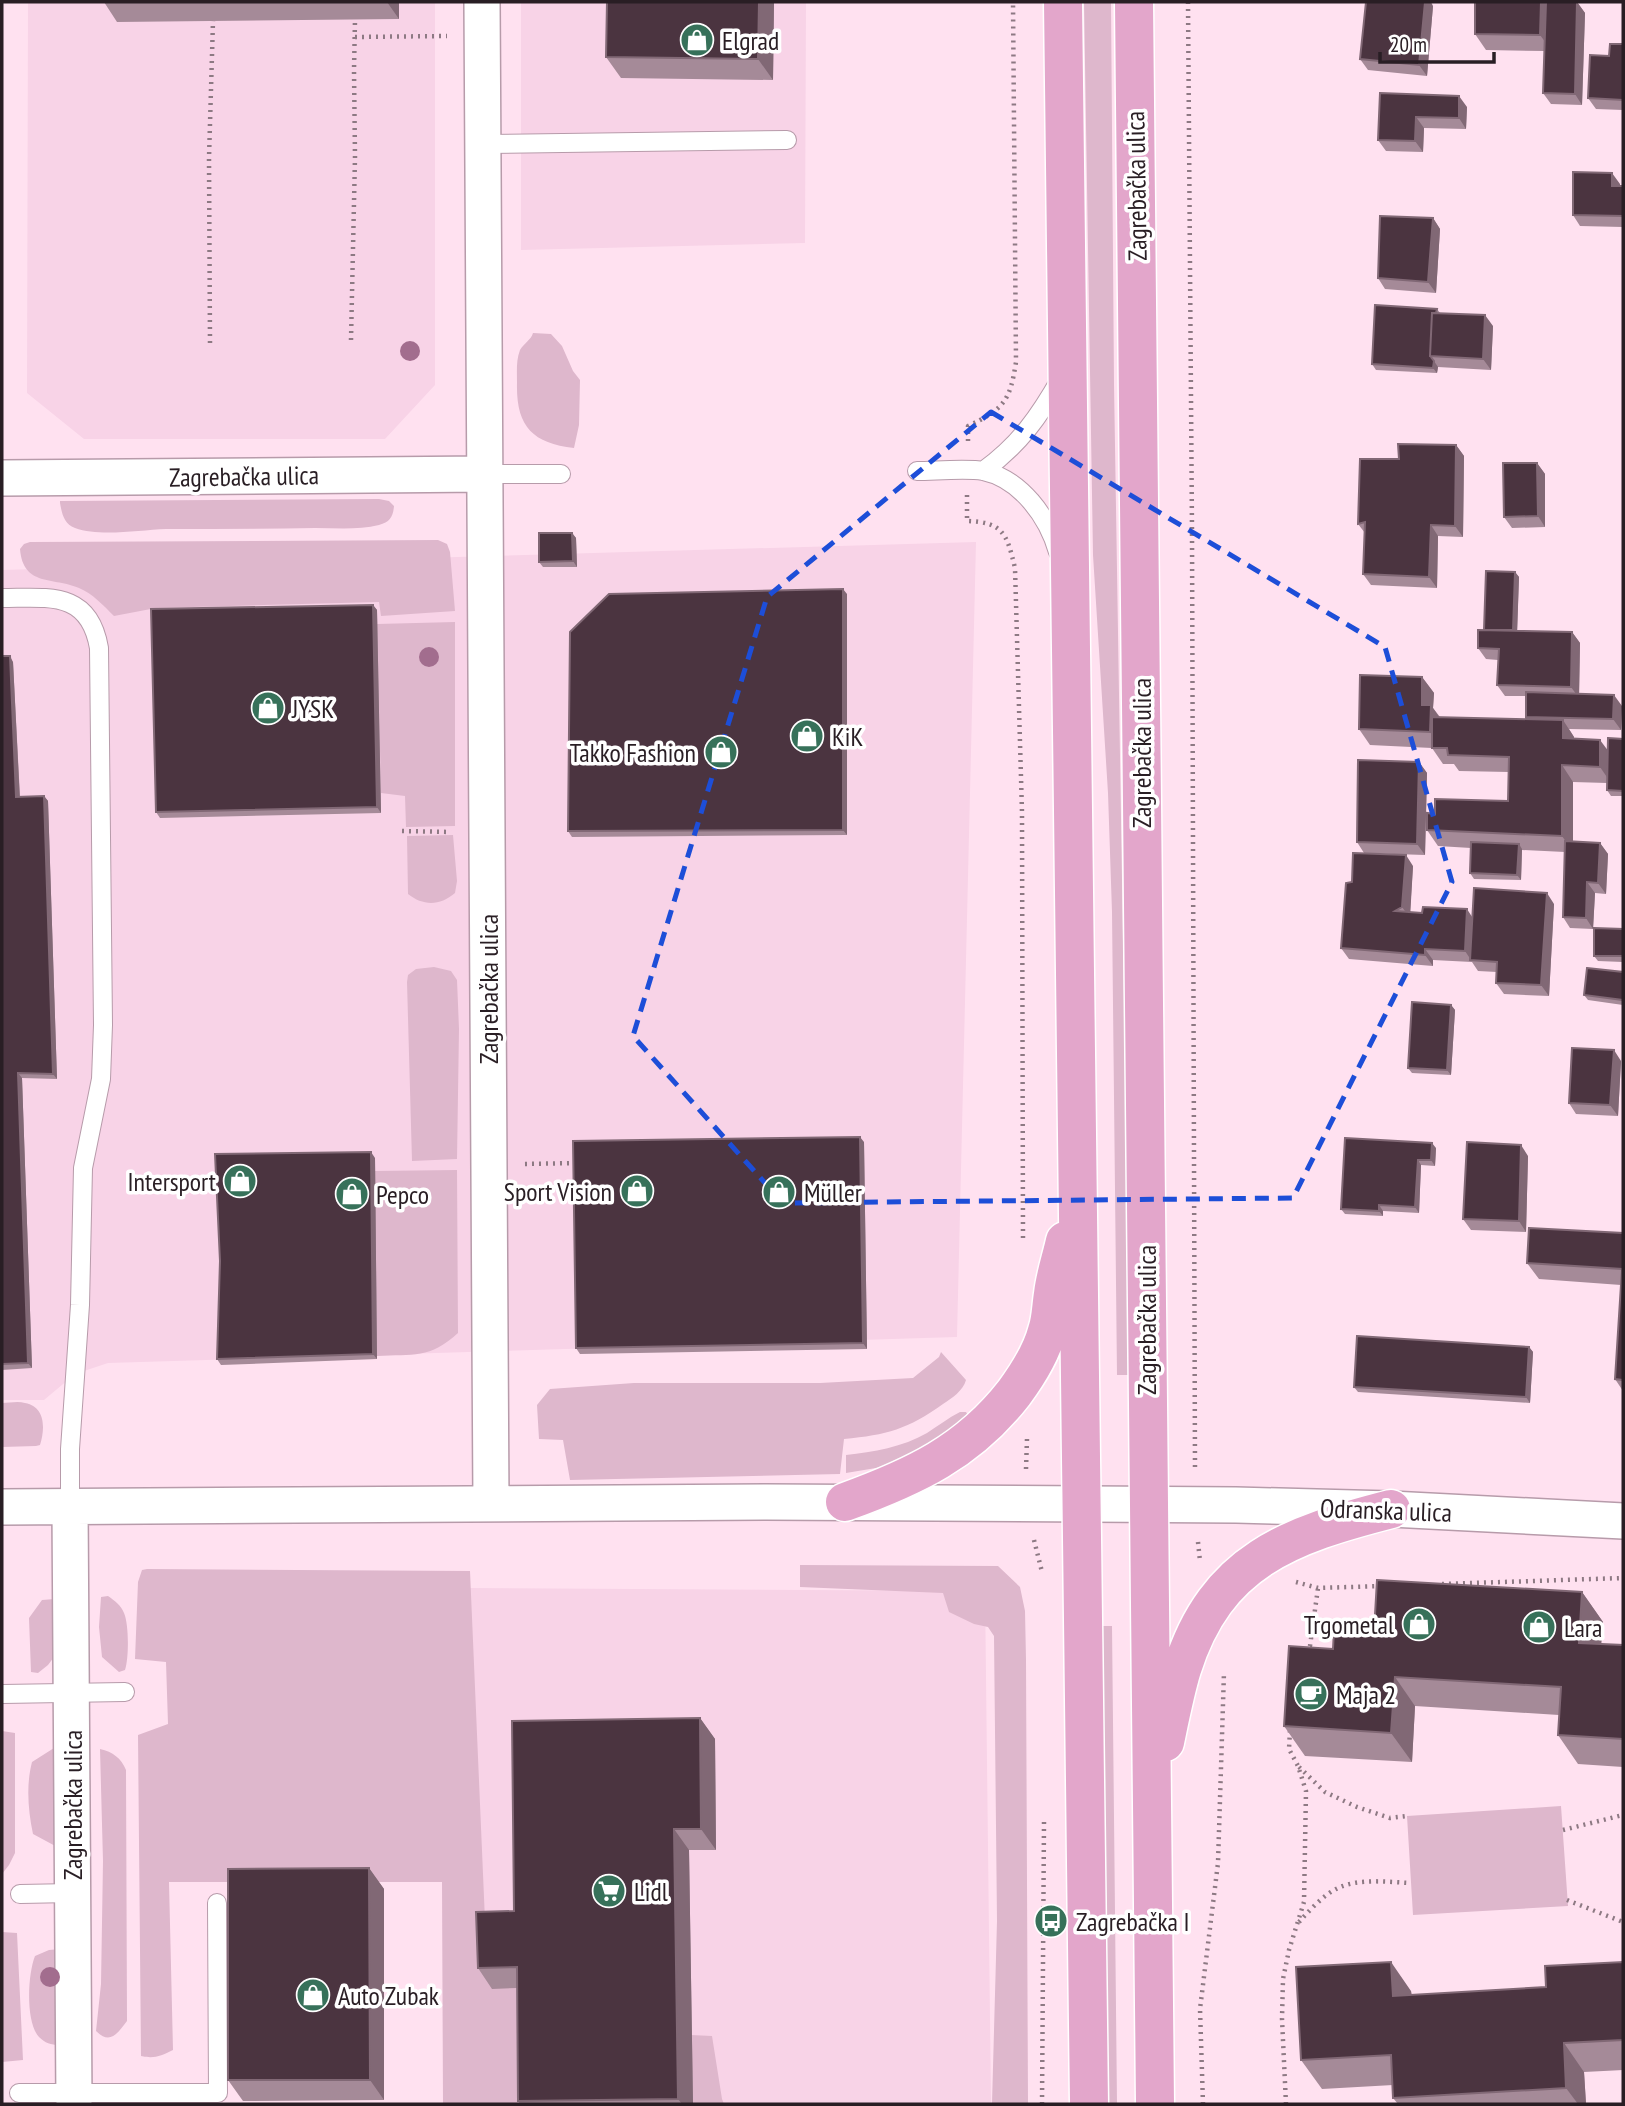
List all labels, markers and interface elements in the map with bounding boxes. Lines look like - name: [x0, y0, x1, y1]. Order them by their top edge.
- shop icon: Elgrad: [678, 21, 716, 59]
- scale bar: [1380, 21, 1494, 65]
- place label: Elgrad: [722, 24, 779, 57]
- text: 20 m: [1390, 31, 1427, 58]
- street label: Zagrebačka ulica: [1118, 111, 1154, 261]
- street label: Zagrebačka ulica: [169, 458, 319, 494]
- street label: Zagrebačka ulica: [1125, 678, 1158, 828]
- shop icon: JYSK: [249, 689, 287, 727]
- place label: JYSK: [291, 692, 334, 725]
- shop icon: KiK: [788, 717, 826, 755]
- place label: KiK: [832, 720, 863, 753]
- shop icon: Takko Fashion: [702, 733, 740, 771]
- place label: Takko Fashion: [570, 736, 696, 769]
- street label: Zagrebačka ulica: [472, 914, 505, 1064]
- shop icon: Intersport: [221, 1162, 259, 1200]
- place label: Intersport: [127, 1165, 216, 1198]
- shop icon: Sport Vision: [618, 1172, 656, 1210]
- shop icon: Müller: [760, 1173, 798, 1211]
- shop icon: Pepco: [333, 1175, 371, 1213]
- place label: Sport Vision: [504, 1175, 612, 1208]
- place label: Müller: [804, 1176, 862, 1209]
- place label: Pepco: [376, 1178, 429, 1211]
- street label: Zagrebačka ulica: [1130, 1245, 1163, 1395]
- street label: Odranska ulica: [1320, 1491, 1452, 1529]
- shop icon: Trgometal: [1400, 1605, 1438, 1643]
- place label: Trgometal: [1304, 1608, 1394, 1641]
- shop icon: Lara: [1520, 1608, 1558, 1646]
- place label: Lara: [1564, 1611, 1602, 1644]
- cafe icon: Maja 2: [1292, 1675, 1330, 1713]
- place label: Maja 2: [1336, 1678, 1396, 1711]
- street label: Zagrebačka ulica: [56, 1730, 89, 1880]
- supermarket icon: Lidl: [590, 1872, 628, 1910]
- place label: Lidl: [634, 1875, 668, 1908]
- bus stop icon: Zagrebačka I: [1032, 1902, 1070, 1940]
- place label: Zagrebačka I: [1076, 1905, 1190, 1938]
- shop icon: Auto Zubak: [294, 1976, 332, 2014]
- place label: Auto Zubak: [338, 1979, 439, 2012]

